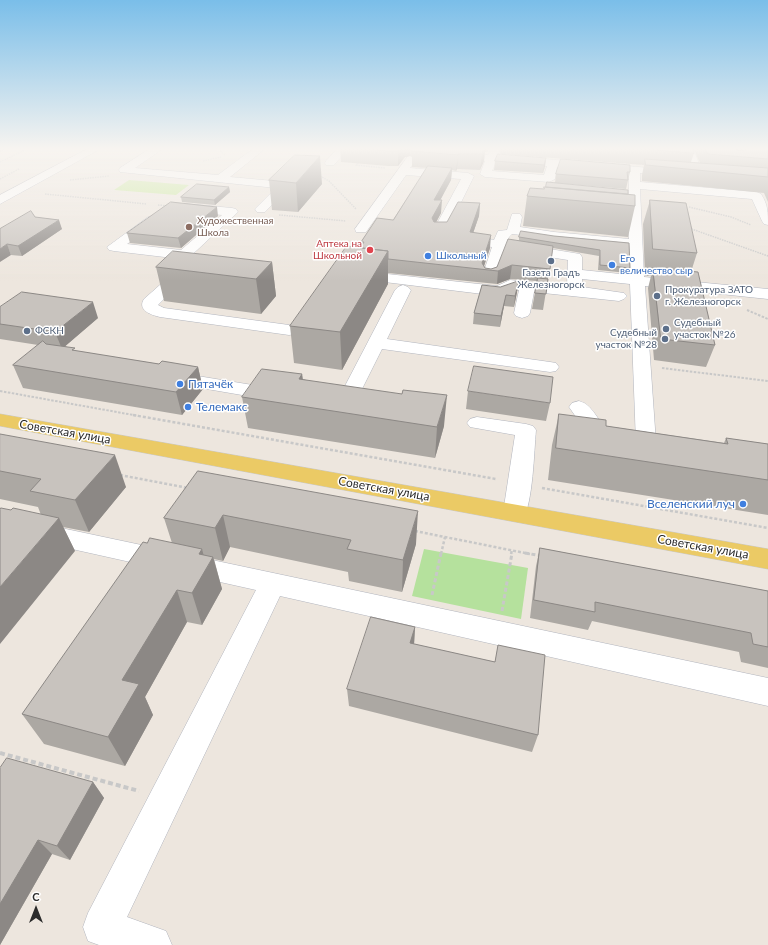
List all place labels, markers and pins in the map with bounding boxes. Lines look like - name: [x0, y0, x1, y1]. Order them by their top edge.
- place label: Художественная Школа: [197, 215, 273, 238]
- marker: Художественная Школа: [184, 222, 194, 232]
- place label: Аптека на Школьной: [313, 238, 362, 262]
- marker: Аптека на Школьной: [365, 245, 375, 255]
- place label: Школьный: [436, 250, 486, 262]
- marker: Школьный: [423, 251, 433, 261]
- place label: Его величество сыр: [620, 253, 693, 276]
- marker: Газета Градъ Железногорск: [546, 256, 556, 266]
- marker: Его величество сыр: [607, 260, 617, 270]
- place label: Газета Градъ Железногорск: [517, 267, 585, 290]
- place label: Прокуратура ЗАТО г. Железногорск: [665, 284, 753, 308]
- marker: Прокуратура ЗАТО г. Железногорск: [652, 291, 662, 301]
- place label: Судебный участок №26: [674, 317, 735, 340]
- marker: Судебный участок №26: [661, 324, 671, 334]
- place label: ФСКН: [35, 325, 64, 337]
- marker: ФСКН: [22, 326, 32, 336]
- place label: Судебный участок №28: [596, 327, 657, 350]
- marker: Судебный участок №28: [660, 334, 670, 344]
- place label: Пятачёк: [188, 377, 233, 391]
- marker: Пятачёк: [175, 379, 185, 389]
- place label: Телемакс: [196, 400, 247, 414]
- marker: Телемакс: [183, 402, 193, 412]
- place label: Вселенский луч: [647, 497, 735, 511]
- marker: Вселенский луч: [738, 499, 748, 509]

